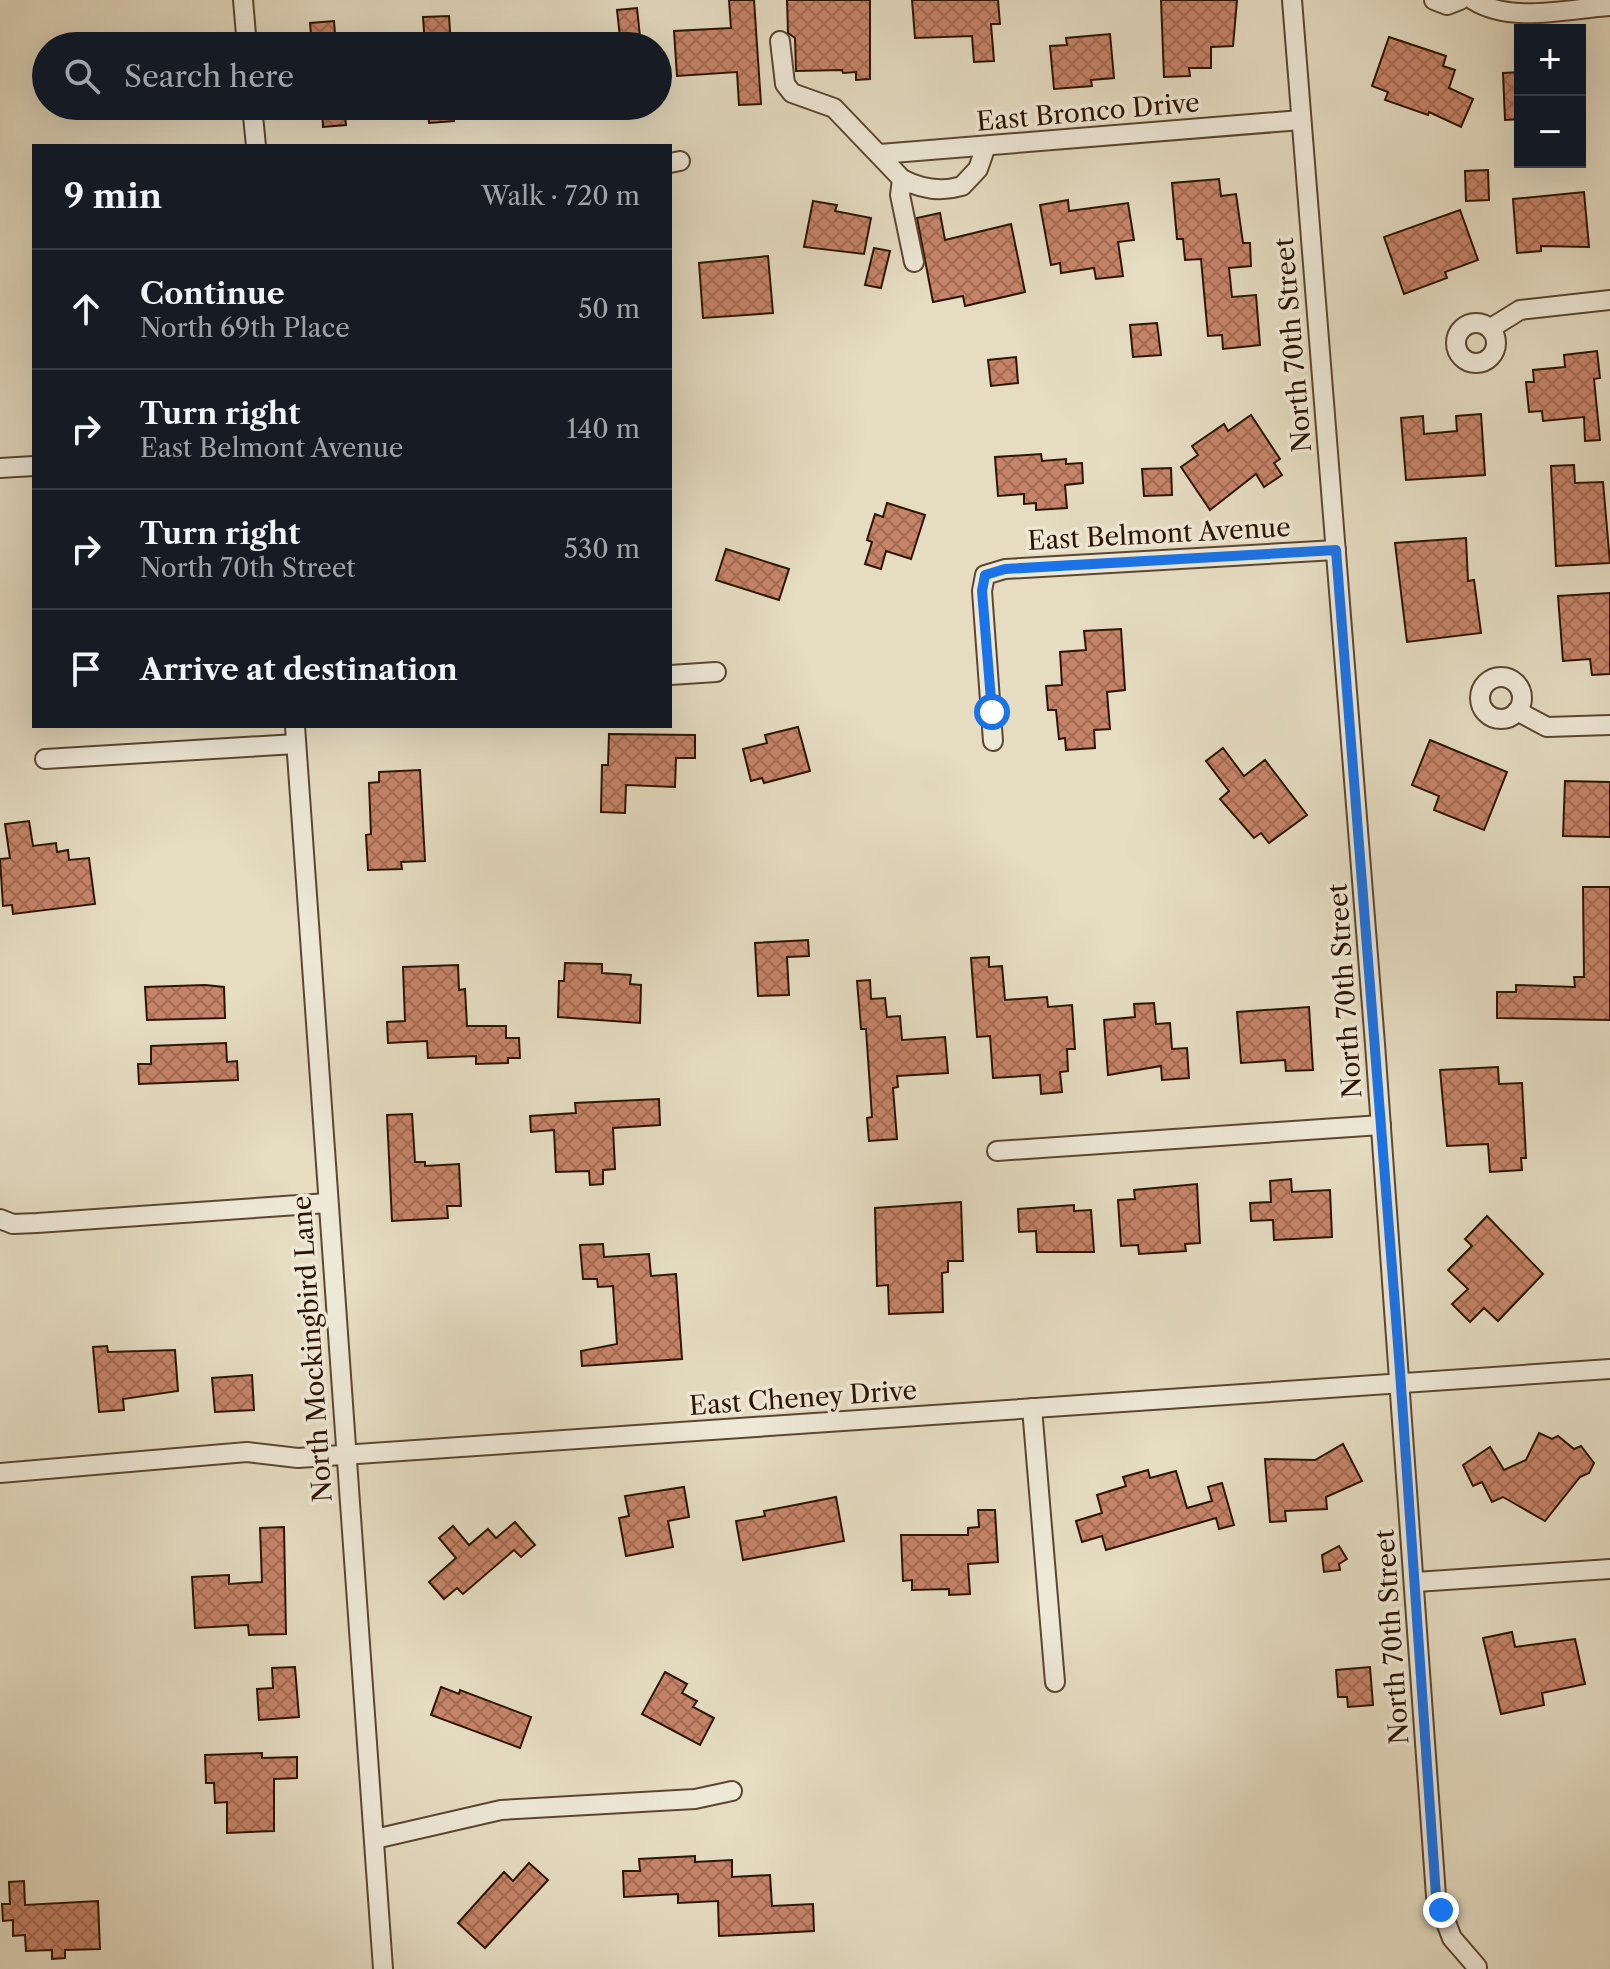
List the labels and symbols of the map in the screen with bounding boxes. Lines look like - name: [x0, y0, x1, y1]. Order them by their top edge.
- street label: East Bronco Drive: [975, 86, 1201, 138]
- street label: North 70th Street: [1268, 235, 1318, 454]
- street label: East Belmont Avenue: [1027, 511, 1291, 557]
- route start: [974, 694, 1010, 730]
- street label: North 70th Street: [1321, 882, 1368, 1100]
- street label: North Mockingbird Lane: [285, 1195, 339, 1503]
- street label: East Cheney Drive: [688, 1374, 918, 1422]
- street label: North 70th Street: [1368, 1528, 1415, 1746]
- route end: [1423, 1892, 1459, 1928]

